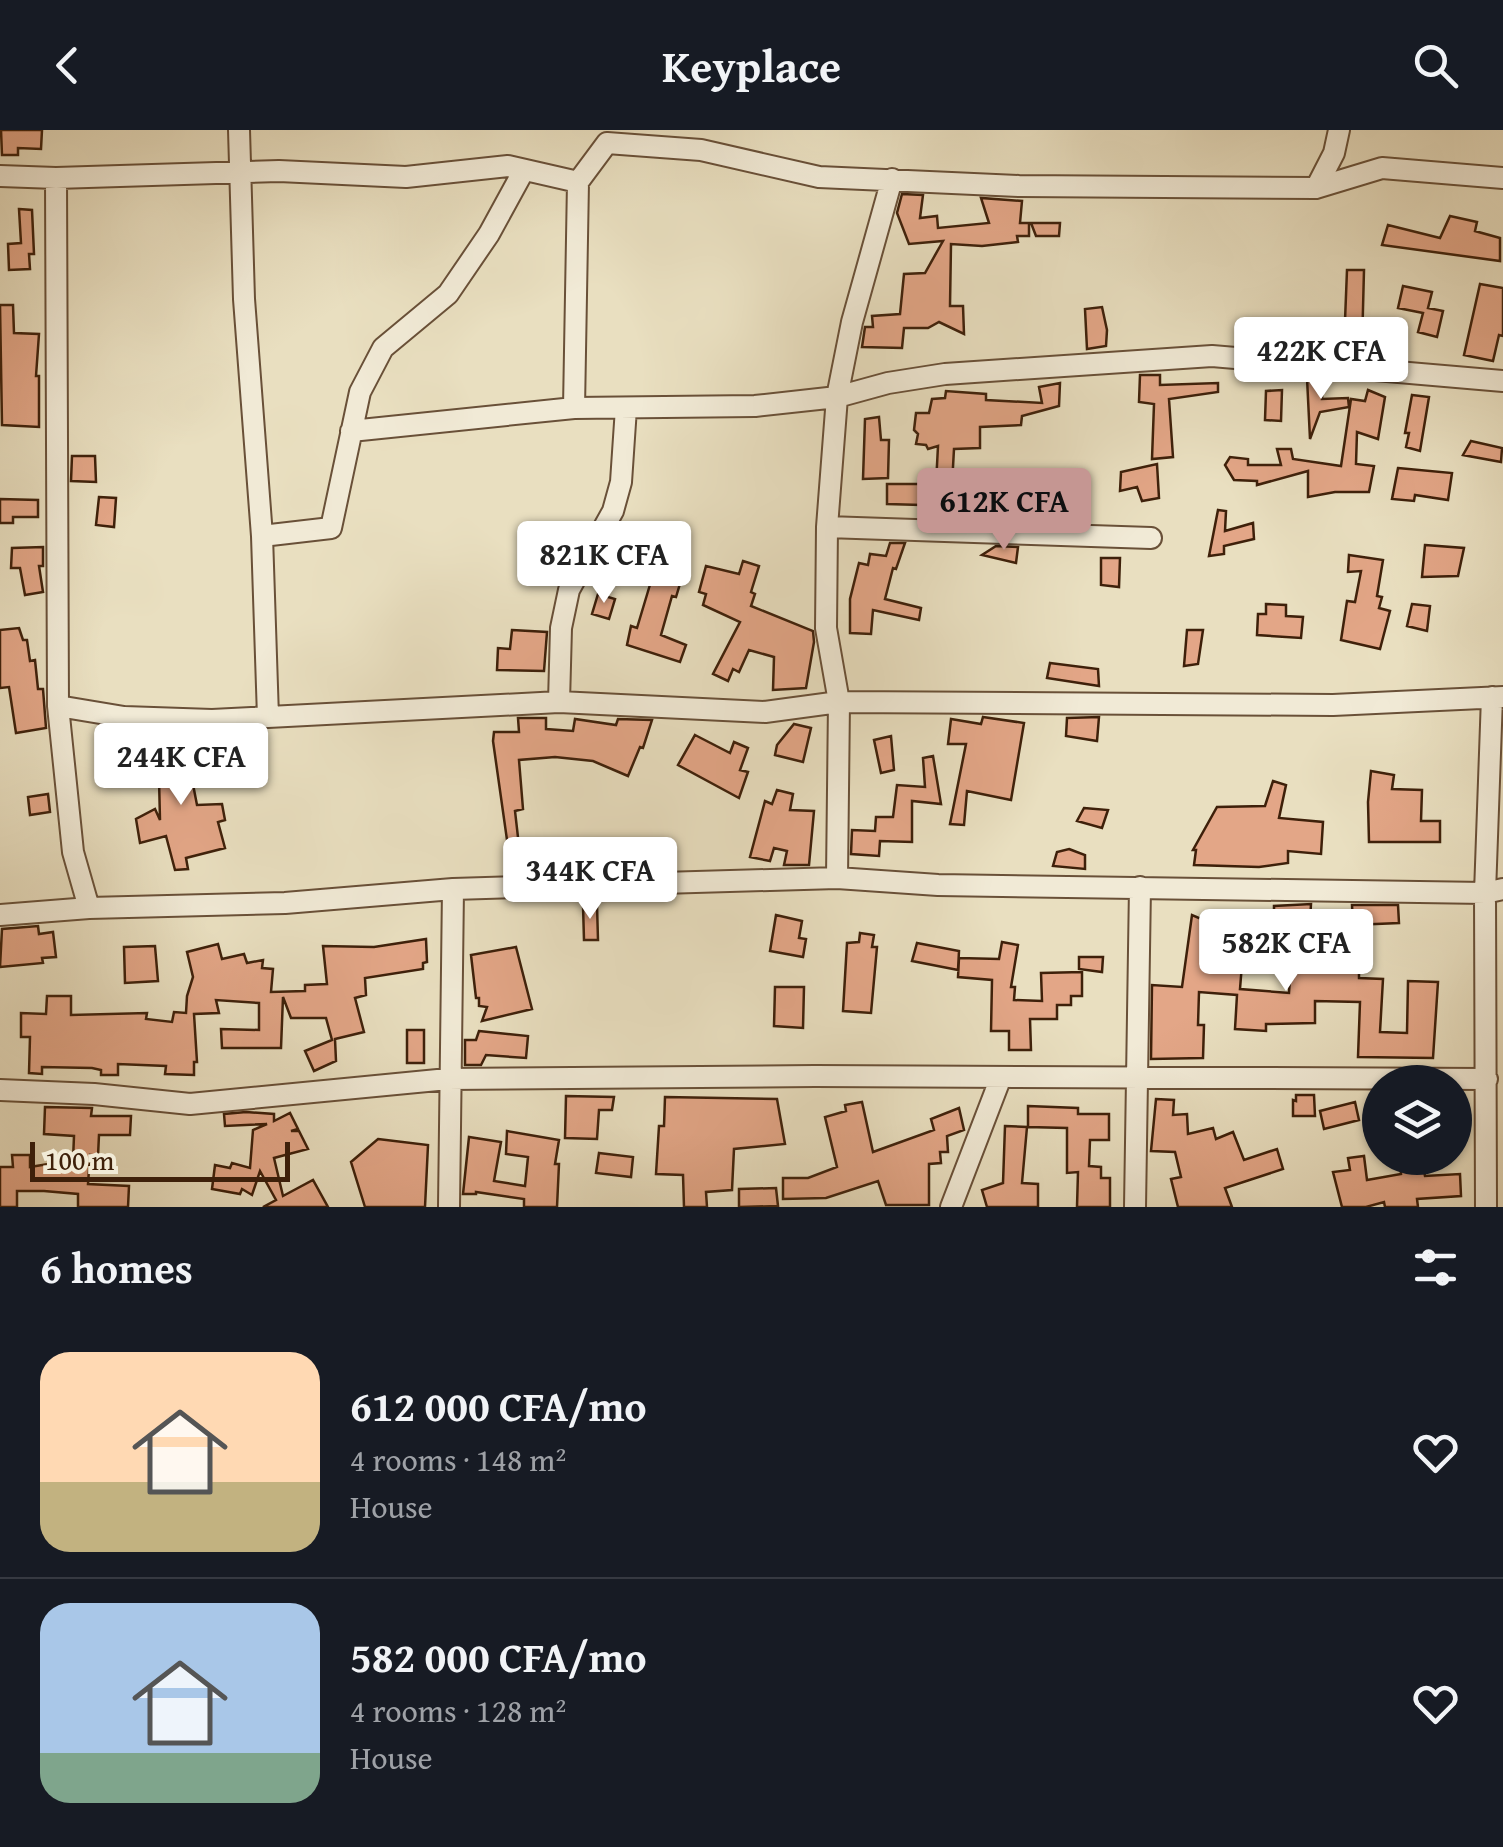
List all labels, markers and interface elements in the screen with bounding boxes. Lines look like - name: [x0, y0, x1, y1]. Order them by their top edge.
- text: Keyplace: [662, 33, 841, 98]
- icon: back: [40, 38, 95, 93]
- icon: search: [1408, 38, 1463, 93]
- pin: 422K CFA: [1218, 317, 1424, 402]
- text: 422K CFA: [1256, 326, 1386, 373]
- pin: 612K CFA: [901, 468, 1107, 553]
- text: 612K CFA: [939, 477, 1069, 524]
- pin: 821K CFA: [501, 521, 707, 606]
- text: 821K CFA: [539, 530, 669, 577]
- pin: 244K CFA: [78, 723, 284, 808]
- text: 244K CFA: [116, 732, 246, 779]
- pin: 344K CFA: [487, 837, 693, 922]
- text: 344K CFA: [525, 846, 655, 893]
- pin: 582K CFA: [1183, 909, 1389, 994]
- text: 582K CFA: [1221, 918, 1351, 965]
- map controls: [1362, 1065, 1472, 1175]
- button: layers: [1362, 1065, 1472, 1175]
- scale bar: [30, 1137, 290, 1182]
- text: 100 m: [45, 1139, 114, 1180]
- text: 6 homes: [40, 1237, 193, 1298]
- icon: filters: [1408, 1240, 1463, 1295]
- text: 612 000 CFA/mo: [350, 1375, 647, 1436]
- icon: home: [120, 1392, 240, 1512]
- icon: heart: [1408, 1425, 1463, 1480]
- text: 4 rooms · 148 m²: [350, 1436, 566, 1483]
- text: House: [350, 1483, 433, 1530]
- text: 582 000 CFA/mo: [350, 1626, 647, 1687]
- icon: home: [120, 1643, 240, 1763]
- icon: heart: [1408, 1676, 1463, 1731]
- text: 4 rooms · 128 m²: [350, 1687, 566, 1734]
- text: House: [350, 1734, 433, 1781]

